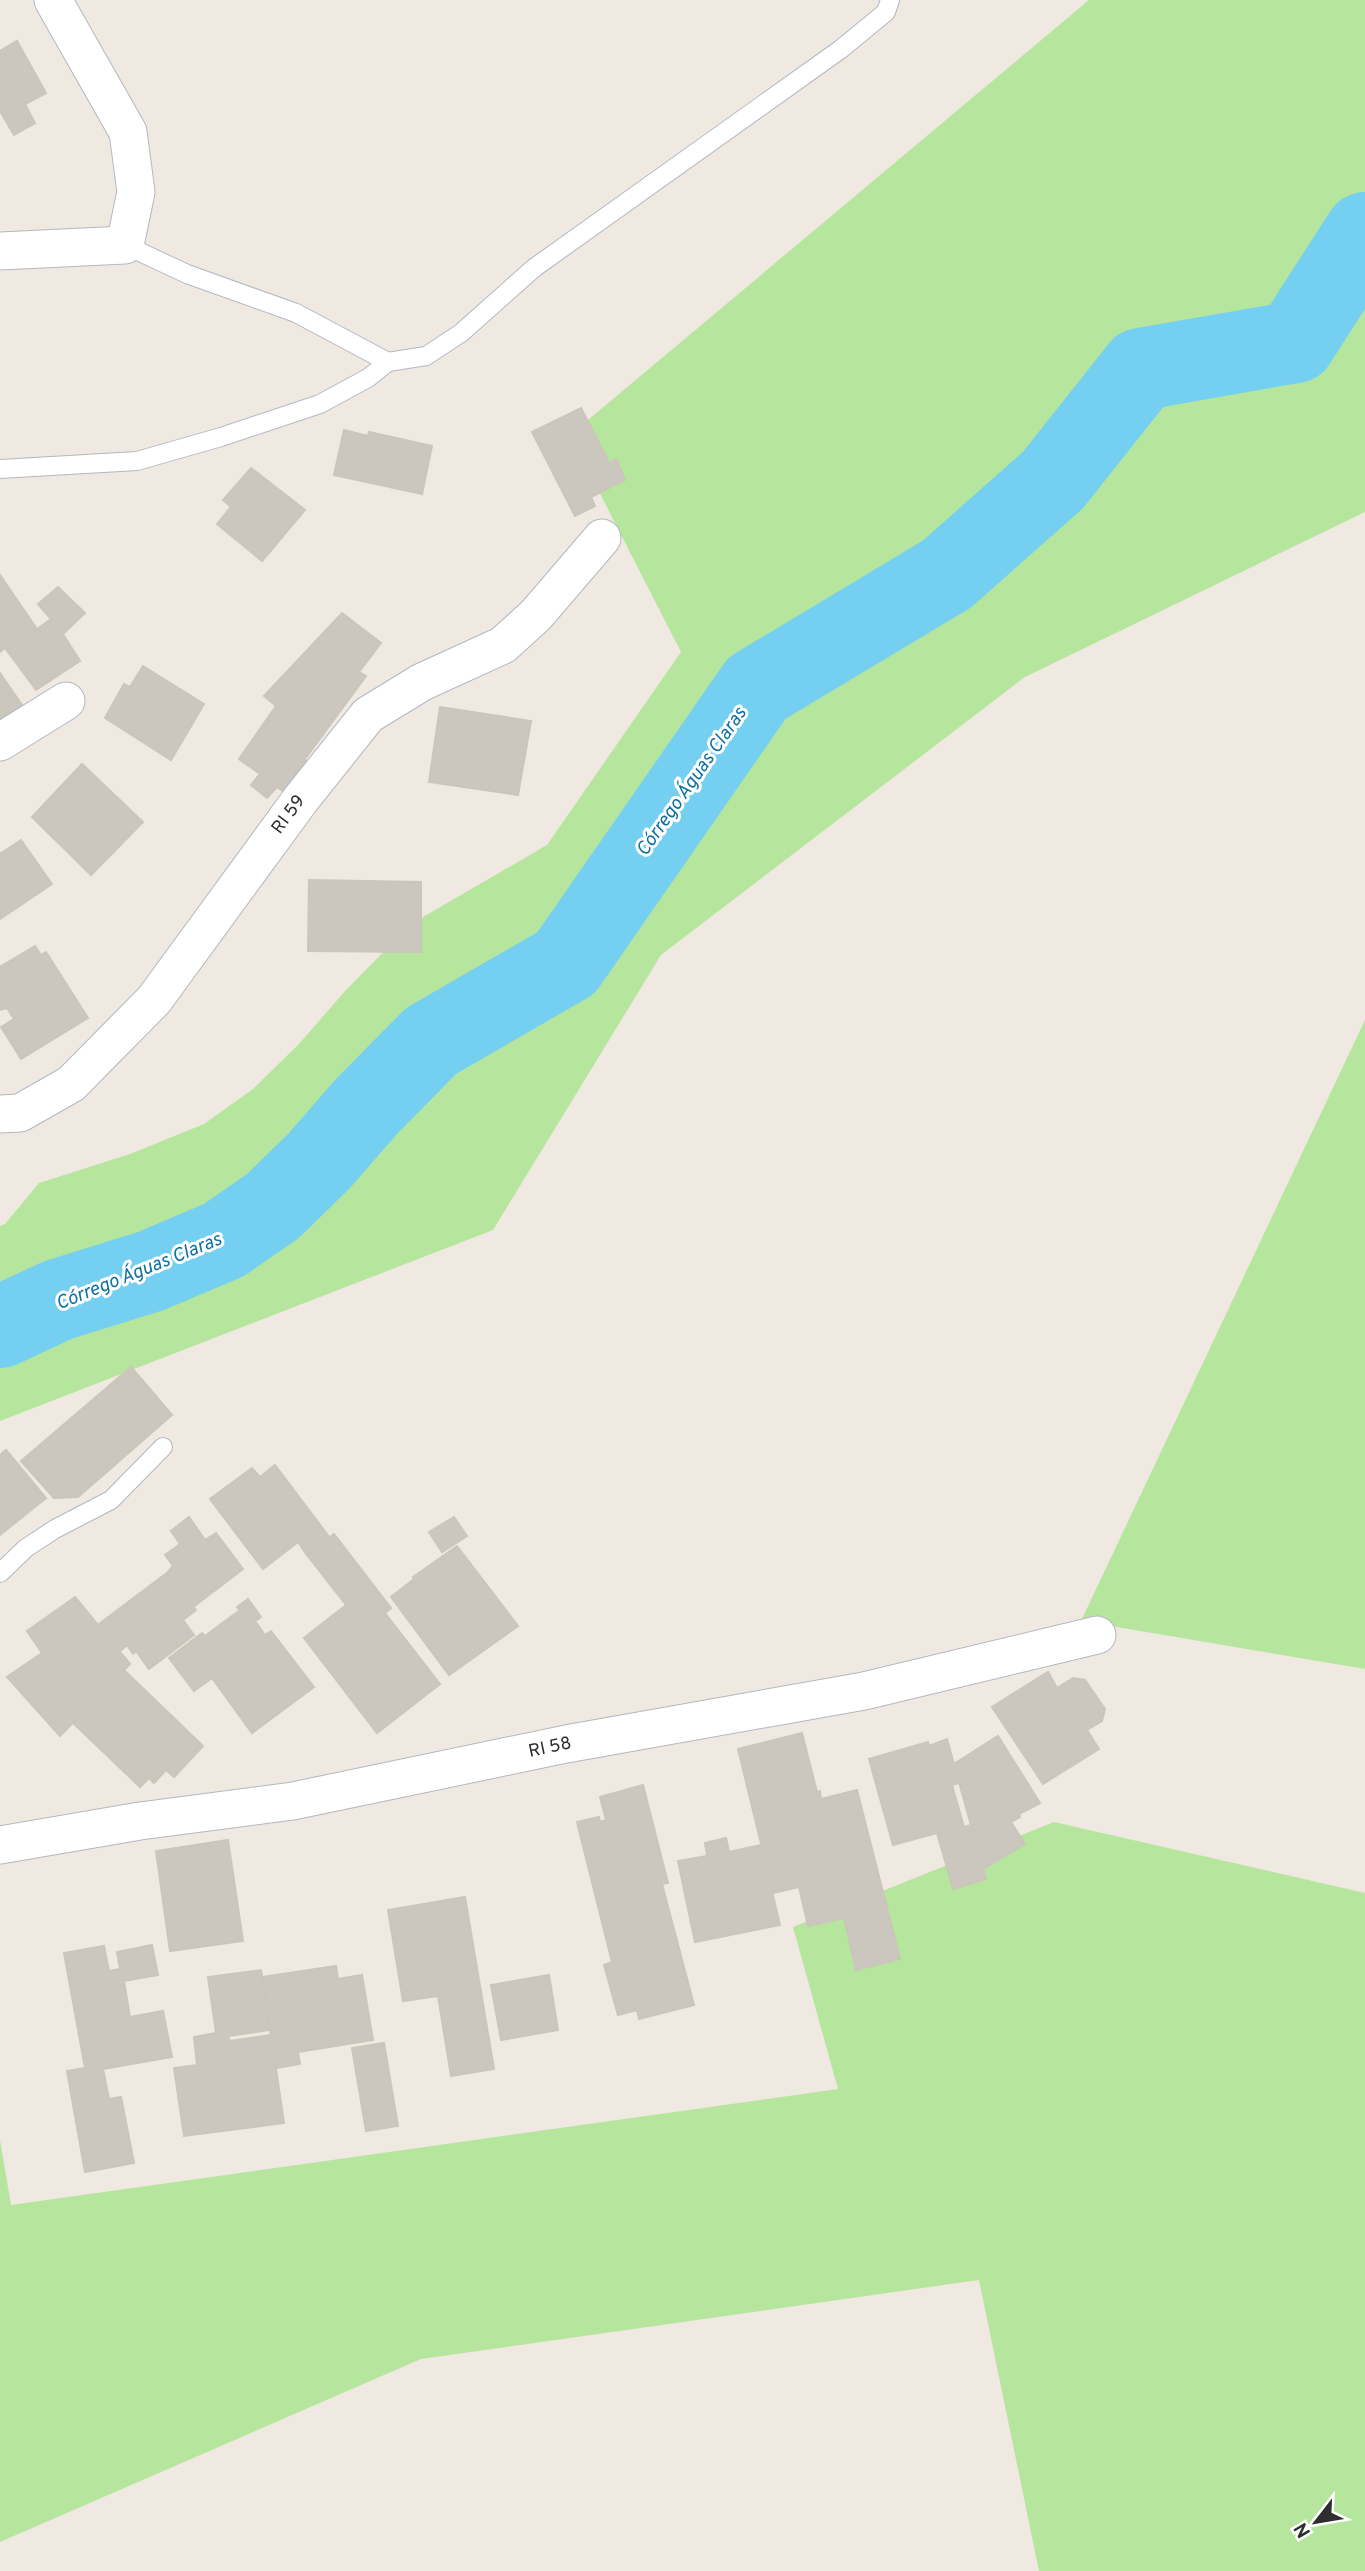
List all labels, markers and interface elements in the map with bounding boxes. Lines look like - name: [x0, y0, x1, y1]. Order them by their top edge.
- water label: Córrego Águas Claras: [631, 702, 753, 861]
- street label: RI 59: [267, 791, 311, 839]
- water label: Córrego Águas Claras: [52, 1227, 226, 1316]
- street label: RI 58: [526, 1732, 574, 1764]
- north arrow: [1281, 2487, 1351, 2557]
- text: N: [1289, 2518, 1317, 2542]

